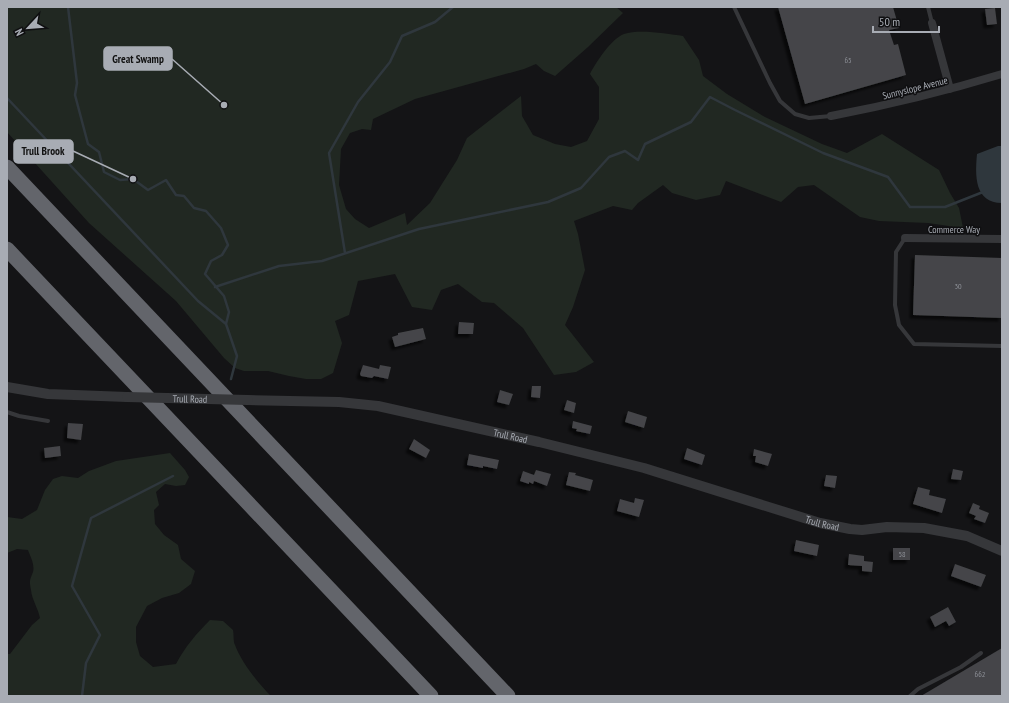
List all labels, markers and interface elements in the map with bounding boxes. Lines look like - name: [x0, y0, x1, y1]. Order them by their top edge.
- north arrow: [8, 8, 48, 48]
- scale bar: [873, 8, 939, 34]
- text: 50 m: [879, 14, 900, 29]
- text: N: [11, 27, 27, 38]
- callout: Great Swamp: [104, 47, 172, 70]
- text: Great Swamp: [112, 52, 164, 66]
- house number: 65: [844, 55, 852, 65]
- street label: Sunnyslope Avenue: [881, 74, 949, 102]
- callout: Trull Brook: [14, 140, 73, 163]
- text: Trull Brook: [22, 144, 65, 158]
- street label: Commerce Way: [928, 223, 980, 236]
- house number: 30: [954, 281, 962, 291]
- street label: Trull Road: [173, 392, 207, 405]
- street label: Trull Road: [492, 426, 529, 446]
- street label: Trull Road: [804, 512, 840, 533]
- house number: 58: [898, 549, 906, 559]
- house number: 662: [975, 669, 986, 679]

